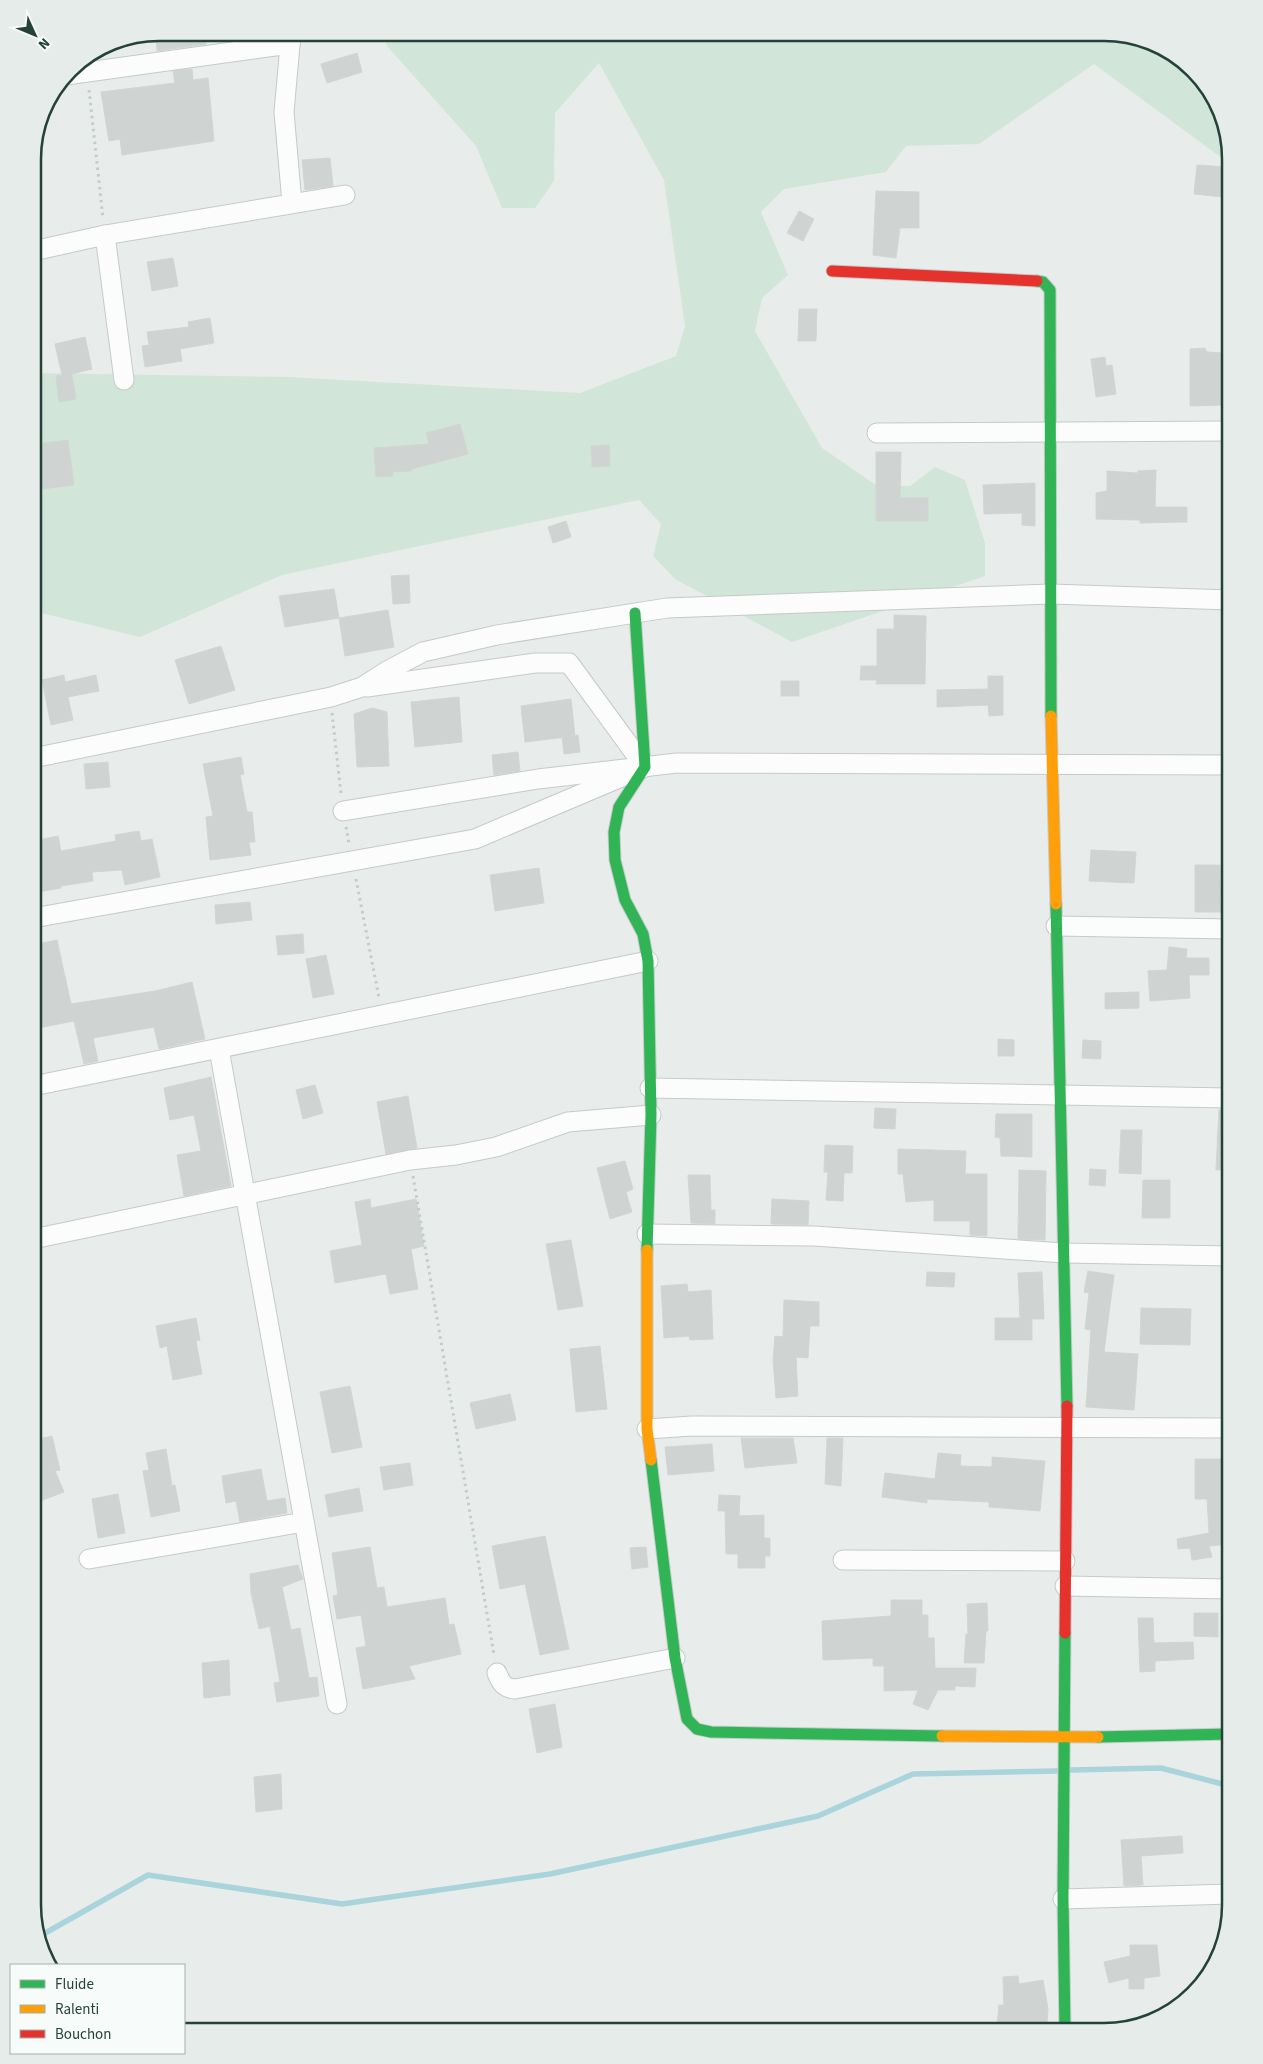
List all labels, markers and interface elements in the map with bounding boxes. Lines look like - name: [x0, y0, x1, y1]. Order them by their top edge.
- north arrow: [10, 10, 60, 60]
- text: N: [33, 33, 54, 54]
- legend: [10, 1964, 185, 2054]
- text: Fluide: [55, 1974, 94, 1995]
- text: Ralenti: [55, 1999, 99, 2020]
- text: Bouchon: [55, 2024, 111, 2045]

